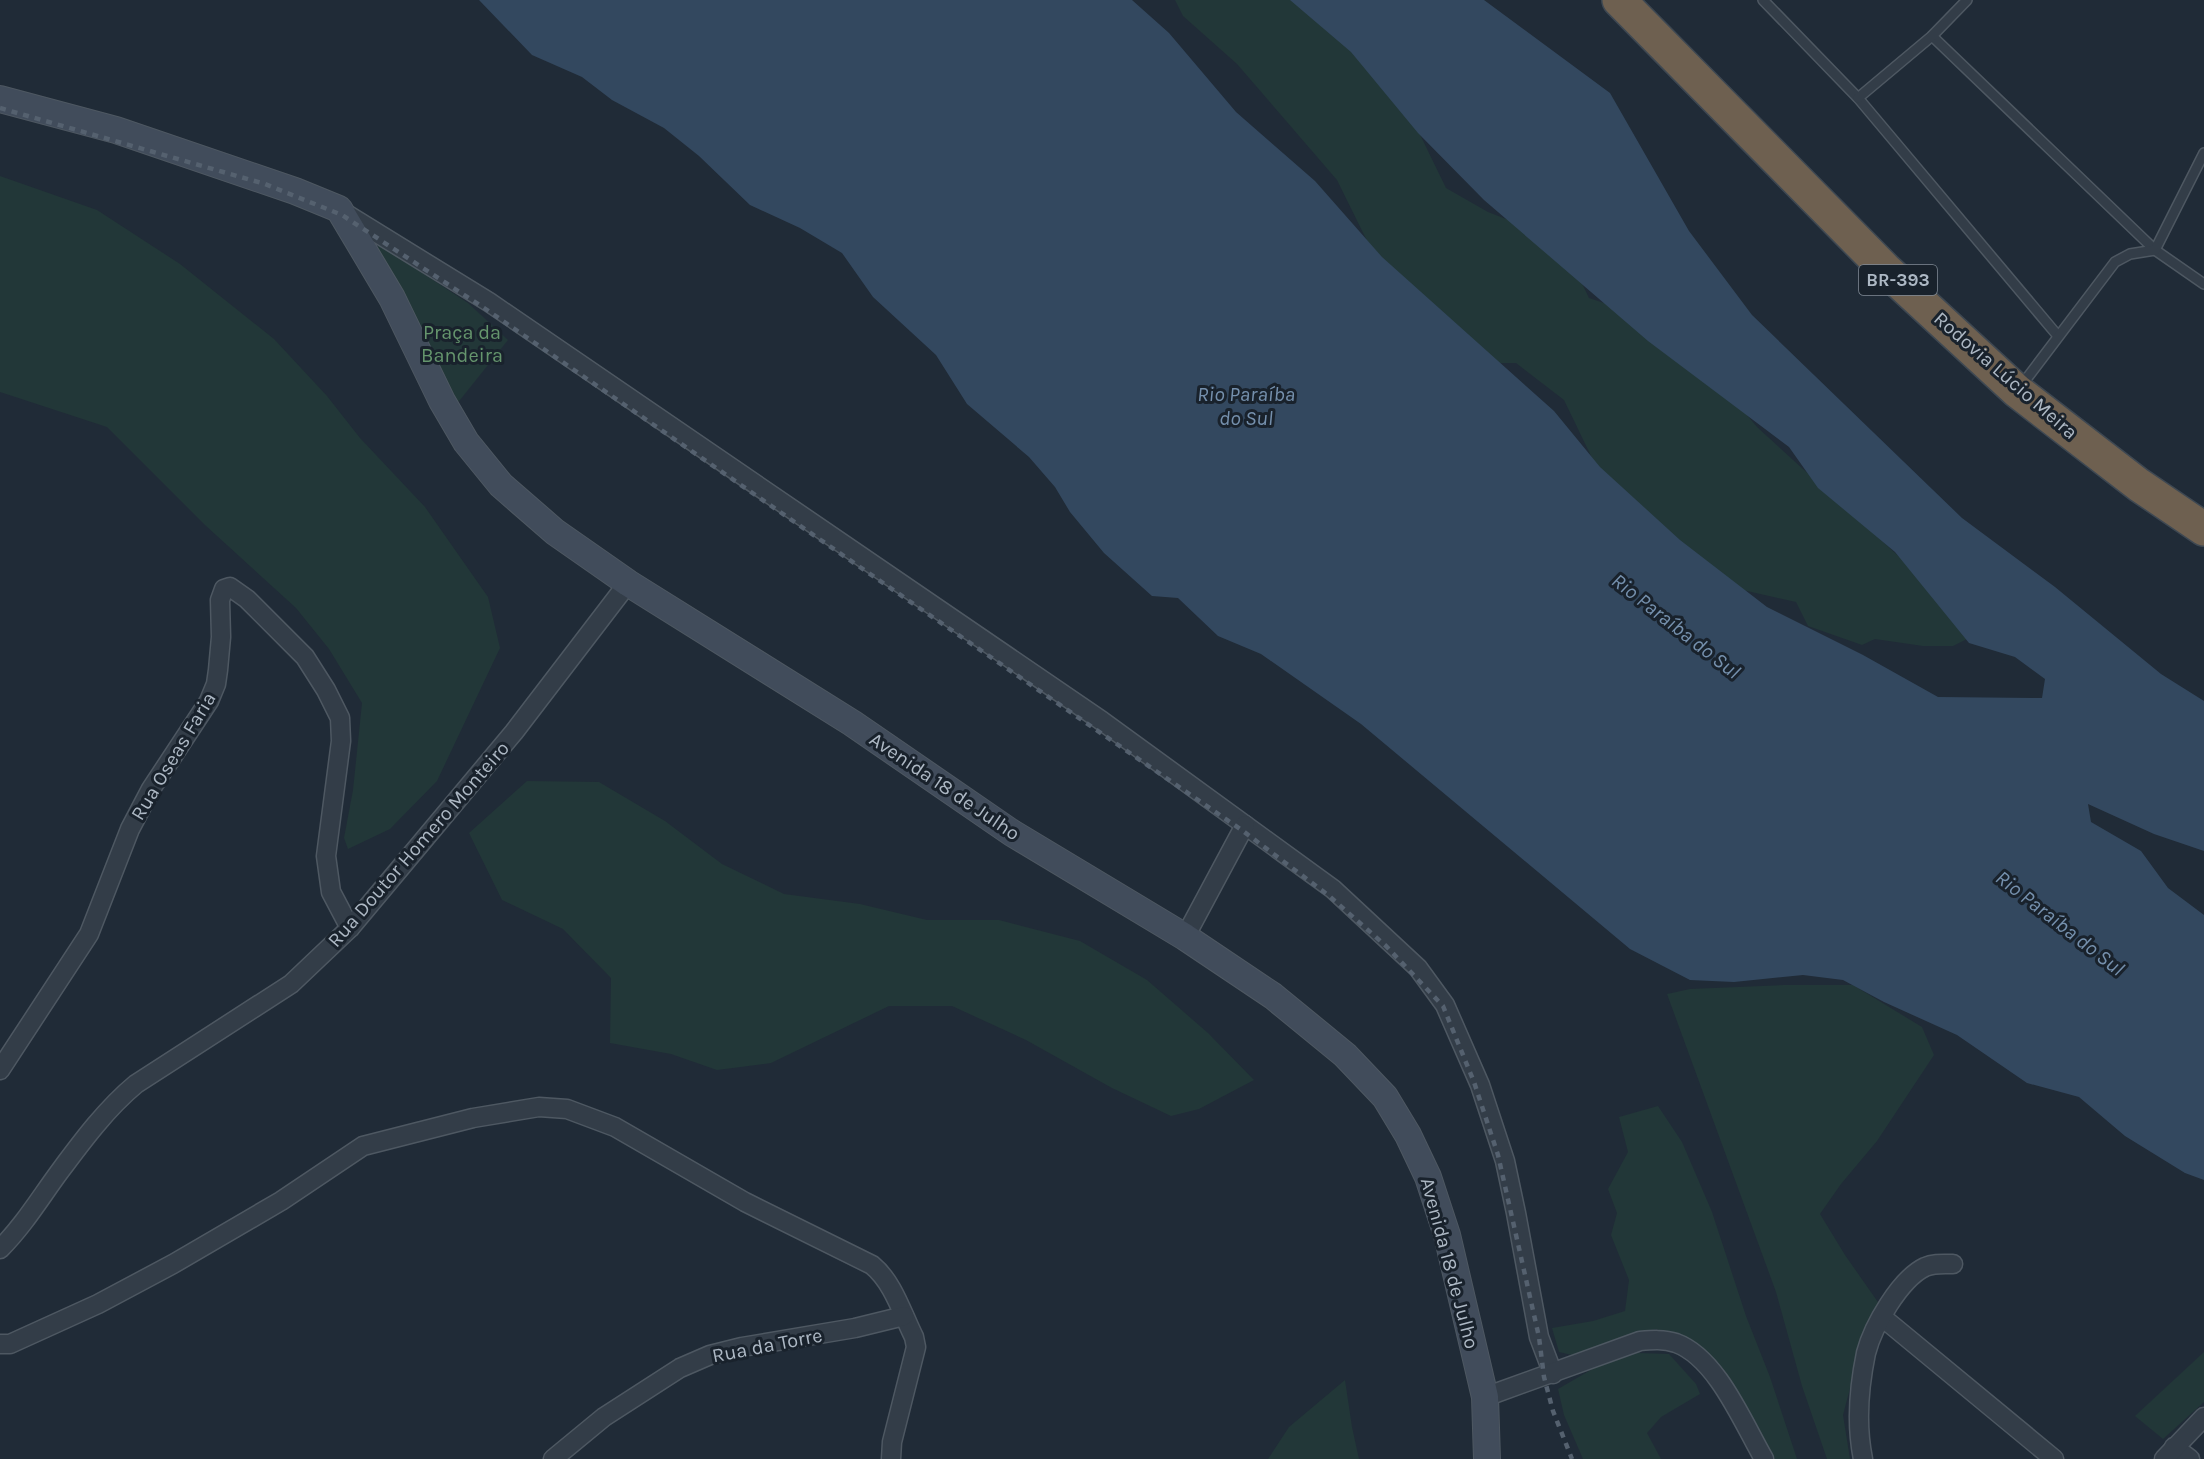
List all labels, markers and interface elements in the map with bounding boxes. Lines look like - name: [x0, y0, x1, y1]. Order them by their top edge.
- road number: BR-393: [1859, 265, 1937, 295]
- street label: Rodovia Lúcio Meira: [1929, 307, 2082, 444]
- park label: Praça da Bandeira: [421, 321, 503, 367]
- water label: Rio Paraíba do Sul: [1197, 382, 1295, 430]
- water label: Rio Paraíba do Sul: [1607, 568, 1745, 684]
- street label: Rua Oseas Faria: [126, 688, 221, 824]
- street label: Avenida 18 de Julho: [865, 728, 1024, 845]
- street label: Rua Doutor Homero Monteiro: [323, 737, 514, 952]
- water label: Rio Paraíba do Sul: [1991, 865, 2129, 981]
- street label: Avenida 18 de Julho: [1416, 1175, 1483, 1351]
- street label: Rua da Torre: [710, 1324, 824, 1367]

